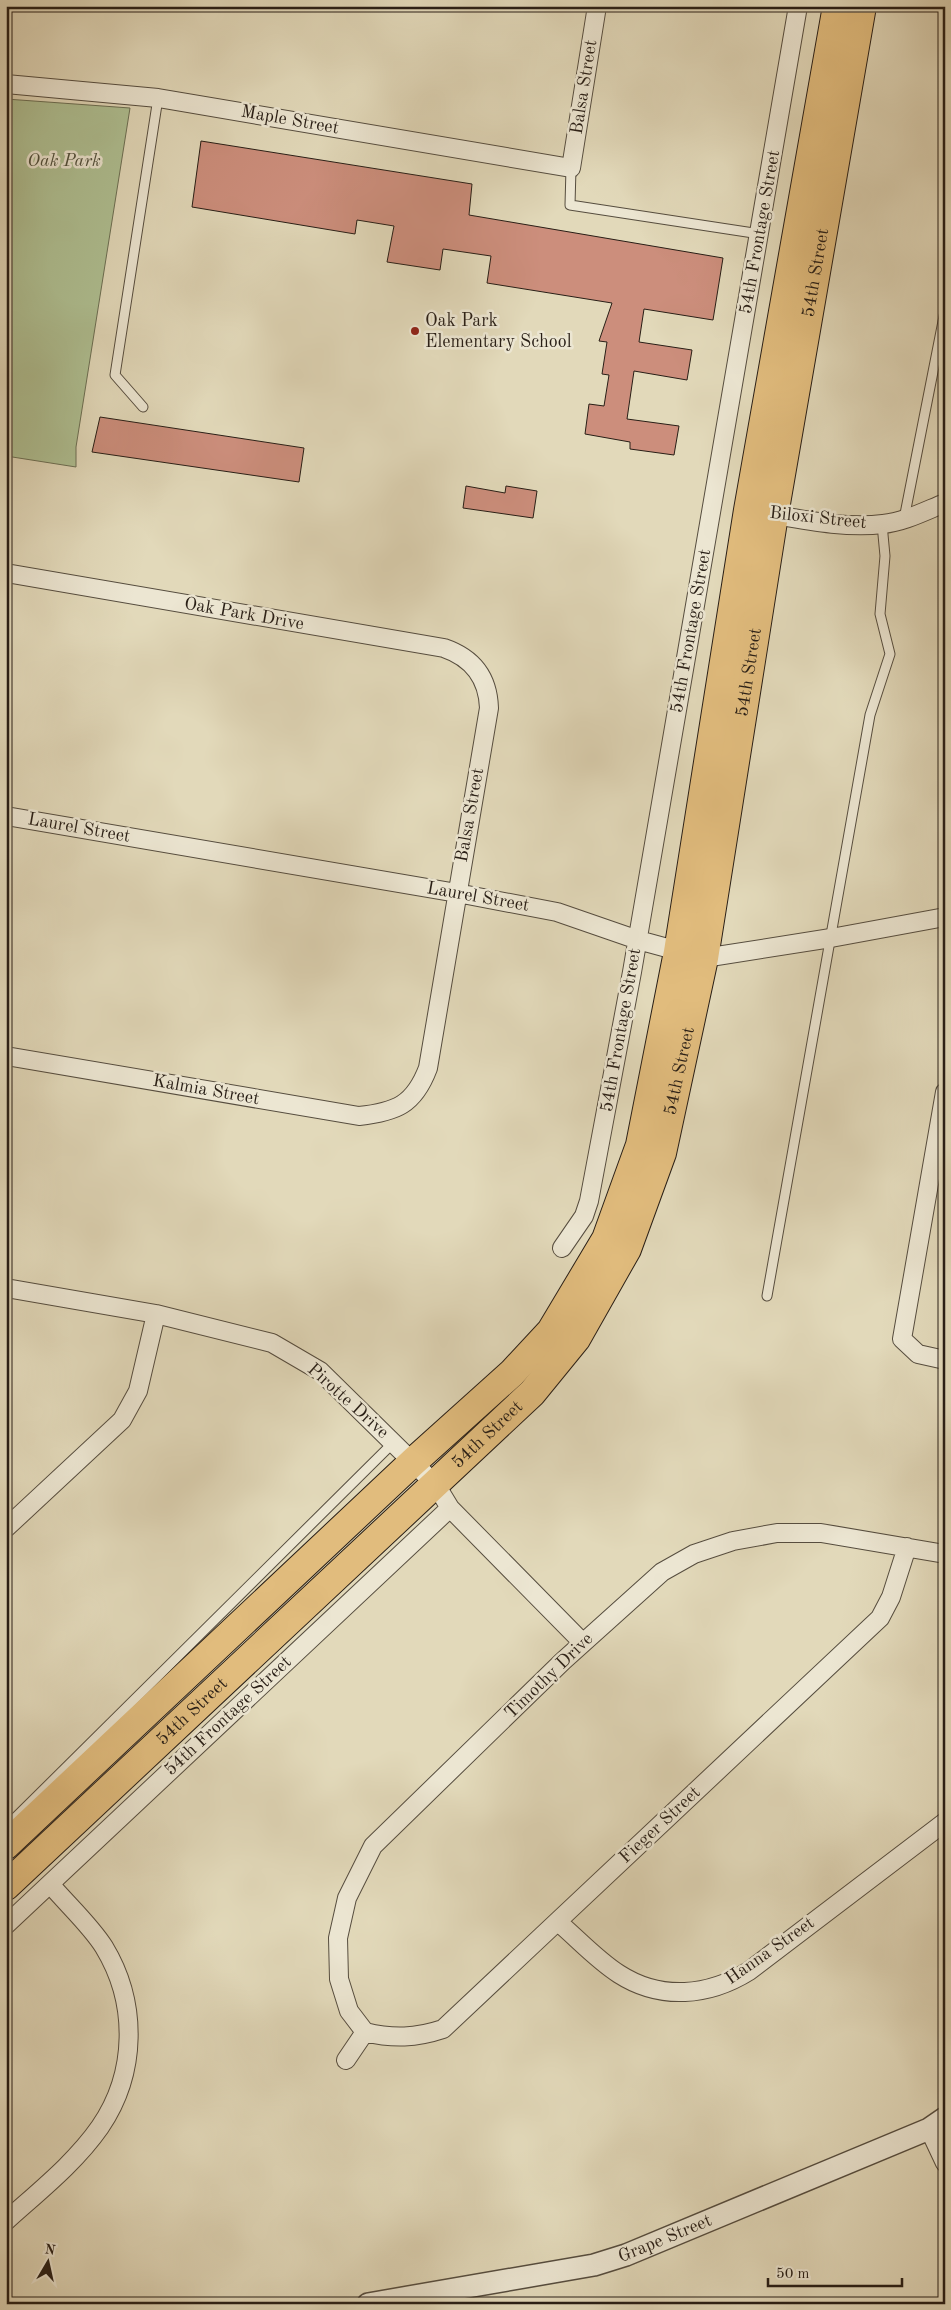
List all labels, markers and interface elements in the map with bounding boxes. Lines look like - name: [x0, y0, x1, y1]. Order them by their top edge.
- street label: Balsa Street: [568, 38, 600, 136]
- street label: Maple Street: [240, 103, 340, 137]
- street label: 54th Frontage Street: [737, 149, 783, 315]
- park label: Oak Park: [27, 152, 101, 170]
- street label: 54th Street: [799, 227, 832, 319]
- place label: Oak Park Elementary School: [425, 312, 572, 351]
- marker: Oak Park Elementary School: [409, 325, 421, 337]
- street label: Biloxi Street: [769, 504, 867, 532]
- street label: 54th Frontage Street: [668, 548, 714, 714]
- street label: Oak Park Drive: [183, 595, 305, 633]
- street label: 54th Street: [733, 626, 765, 718]
- street label: Balsa Street: [453, 766, 487, 864]
- street label: Laurel Street: [26, 810, 132, 846]
- street label: Laurel Street: [425, 879, 531, 915]
- street label: 54th Frontage Street: [598, 947, 644, 1113]
- street label: 54th Street: [661, 1025, 698, 1117]
- street label: Kalmia Street: [151, 1072, 261, 1108]
- street label: Pirotte Drive: [304, 1360, 392, 1442]
- street label: 54th Street: [449, 1397, 526, 1472]
- street label: Timothy Drive: [501, 1630, 597, 1722]
- street label: 54th Frontage Street: [161, 1653, 295, 1779]
- street label: 54th Street: [153, 1674, 231, 1749]
- street label: Fieger Street: [616, 1783, 704, 1867]
- street label: Hanna Street: [722, 1914, 818, 1988]
- street label: Grape Street: [616, 2211, 714, 2266]
- north arrow: [22, 2238, 72, 2288]
- text: N: [43, 2242, 57, 2258]
- scale bar: [768, 2255, 902, 2287]
- text: 50 m: [776, 2267, 810, 2282]

